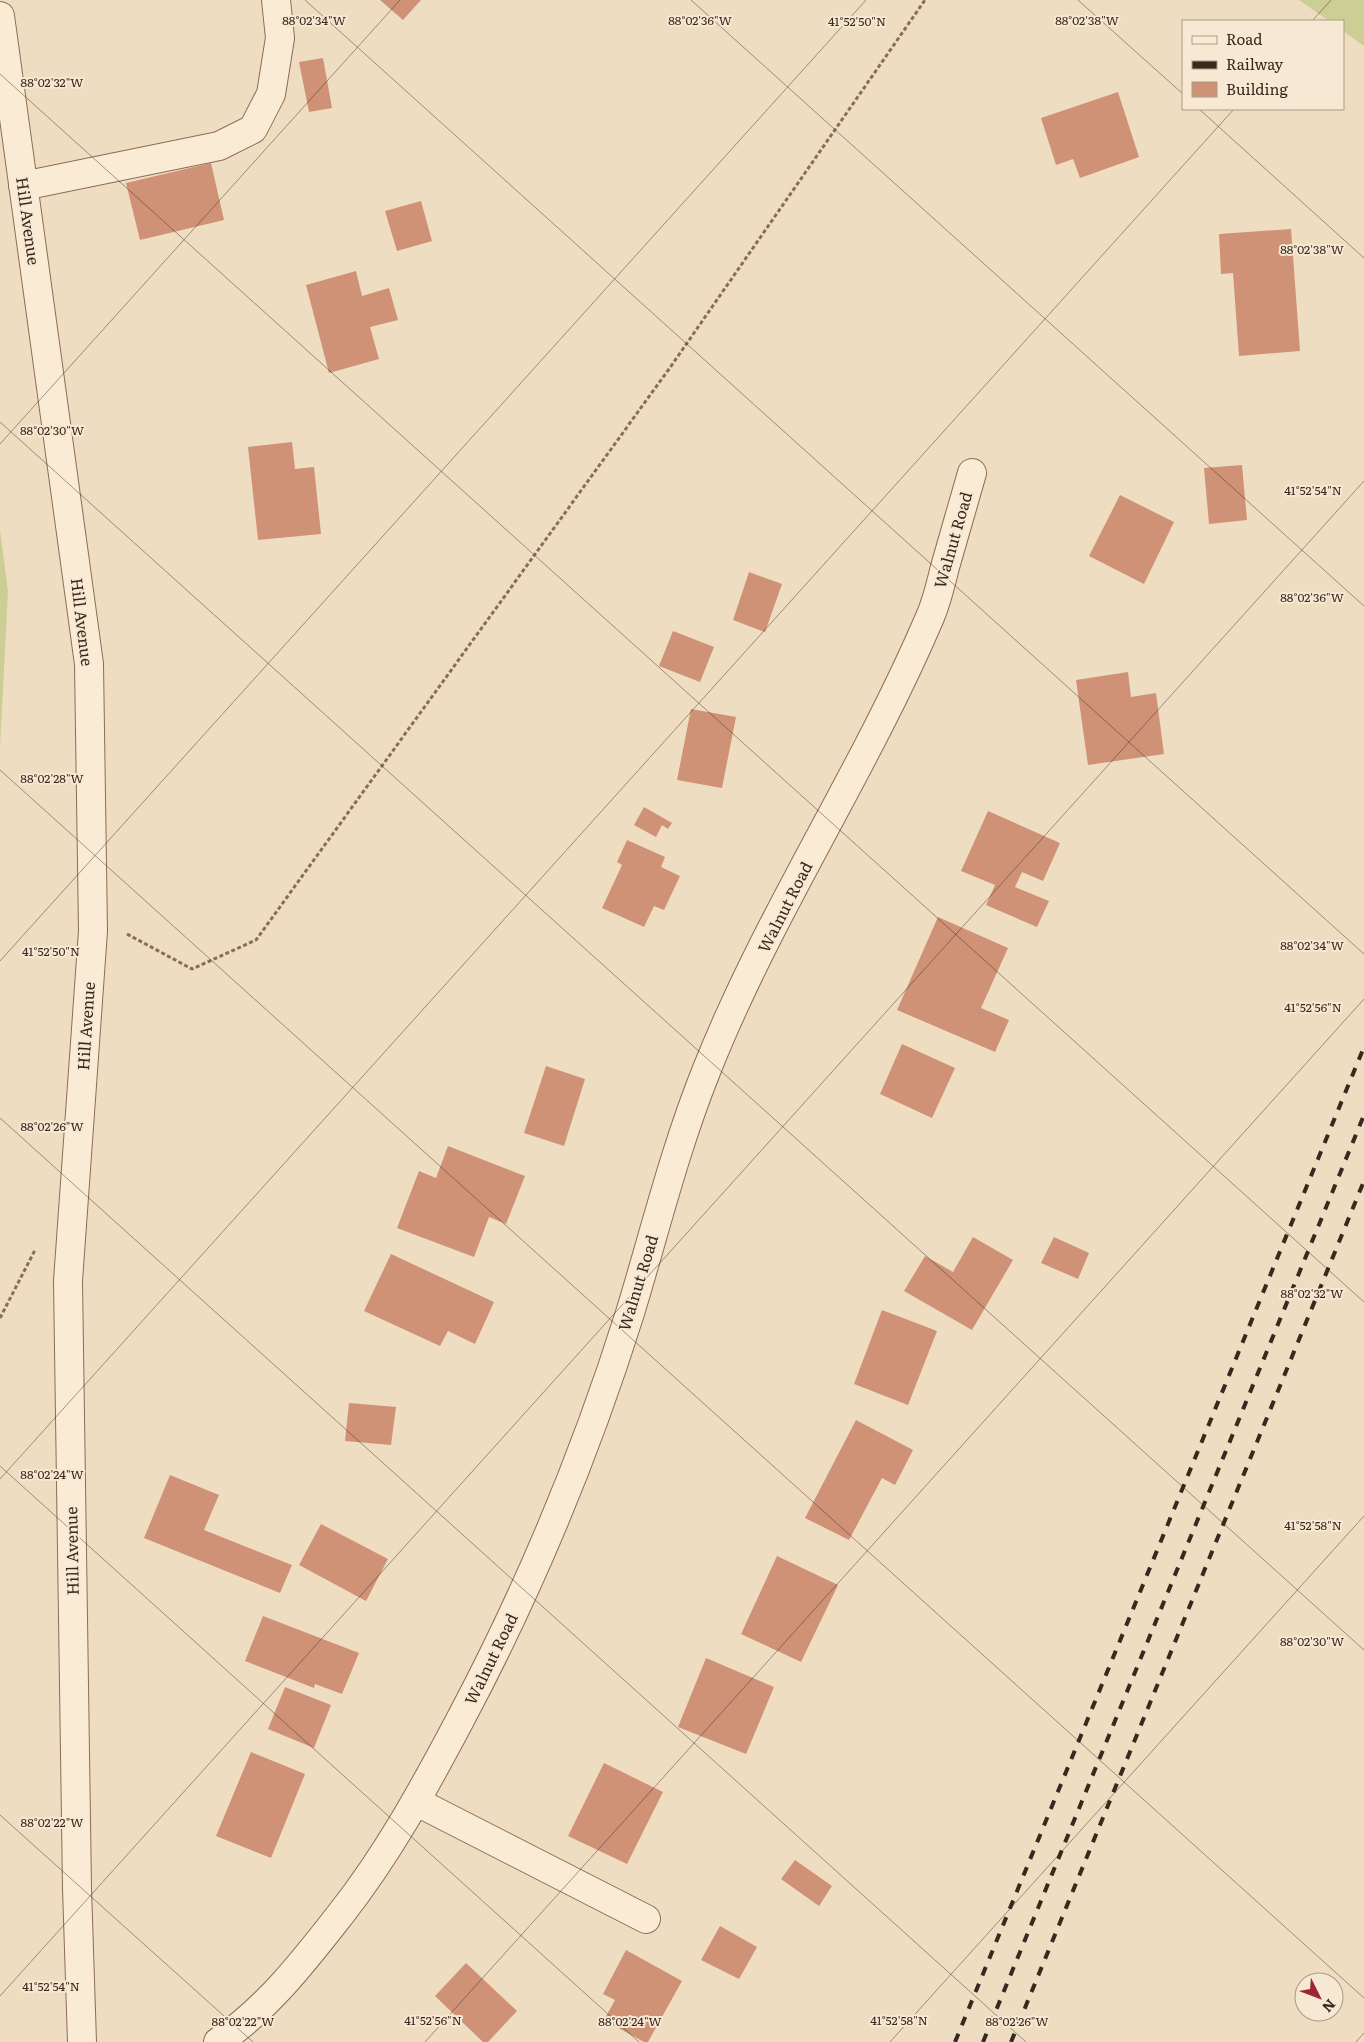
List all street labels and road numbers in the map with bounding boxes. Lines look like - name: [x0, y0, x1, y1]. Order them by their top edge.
- street label: Hill Avenue: [11, 175, 47, 267]
- street label: Walnut Road: [927, 488, 977, 591]
- street label: Hill Avenue: [66, 576, 100, 667]
- street label: Walnut Road: [751, 857, 817, 956]
- street label: Hill Avenue: [70, 981, 100, 1071]
- street label: Walnut Road: [611, 1231, 663, 1334]
- street label: Hill Avenue: [58, 1506, 84, 1596]
- street label: Walnut Road: [458, 1608, 523, 1709]

